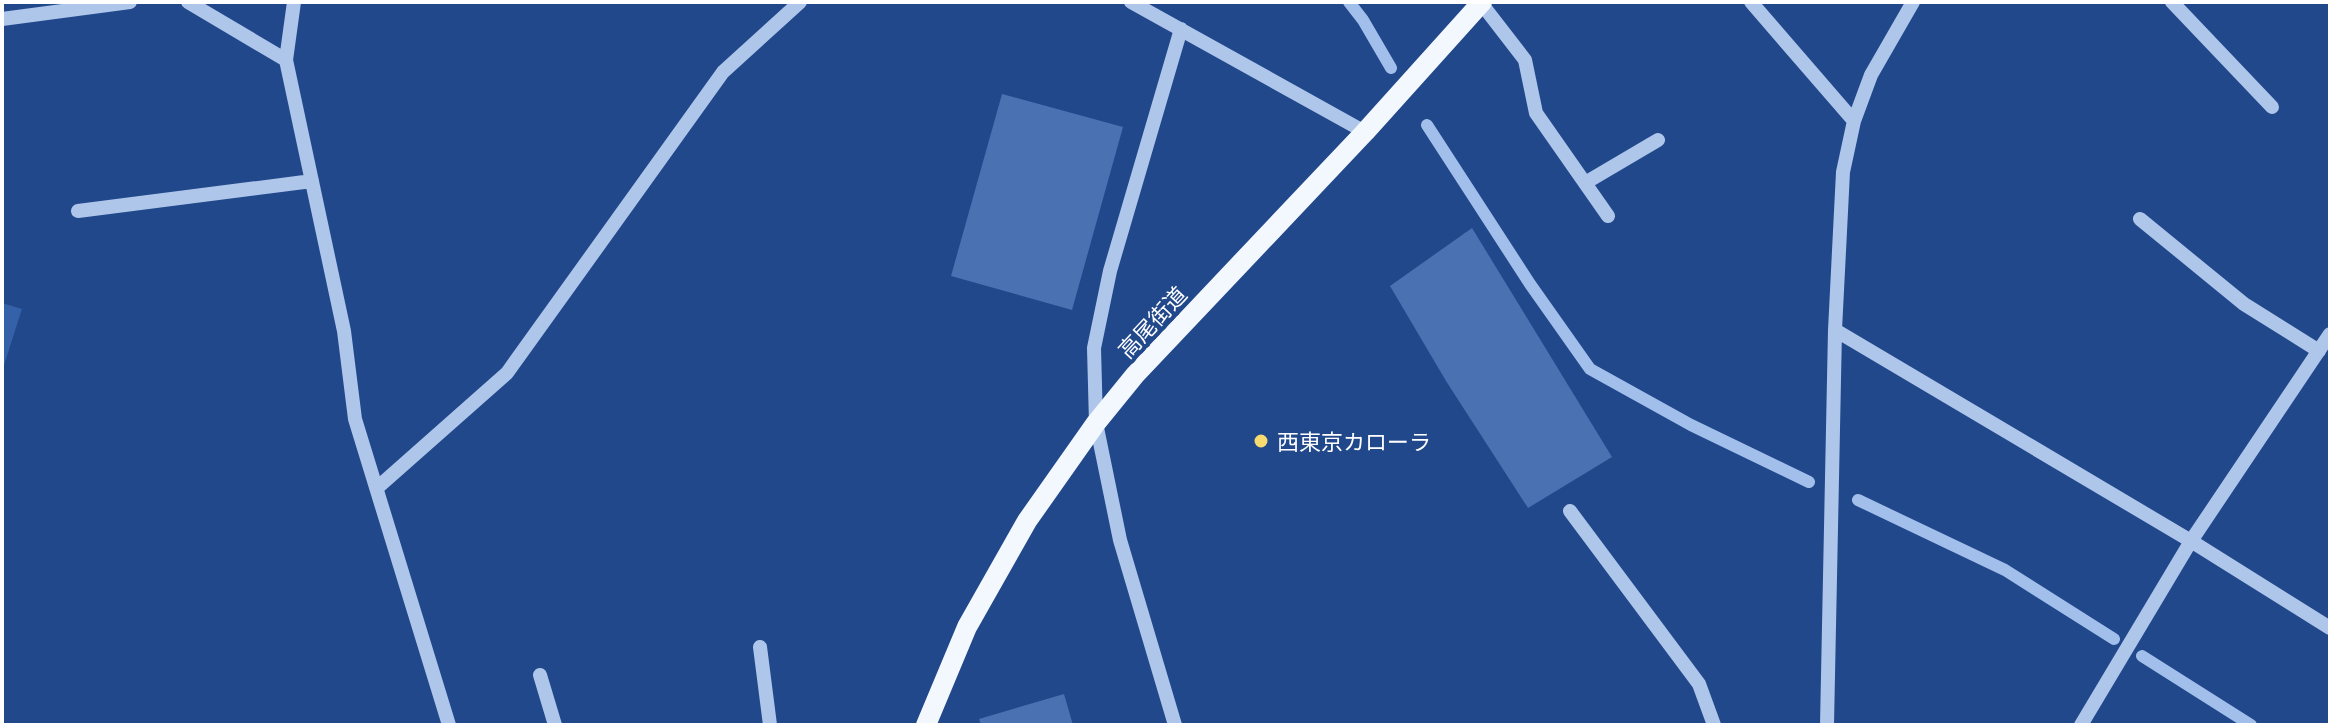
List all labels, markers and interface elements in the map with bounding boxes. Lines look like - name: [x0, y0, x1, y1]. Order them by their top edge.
- street label: 高尾街道: [1111, 280, 1193, 364]
- place label: 西東京カローラ: [1277, 427, 1431, 456]
- marker: 西東京カローラ: [1252, 432, 1270, 450]

